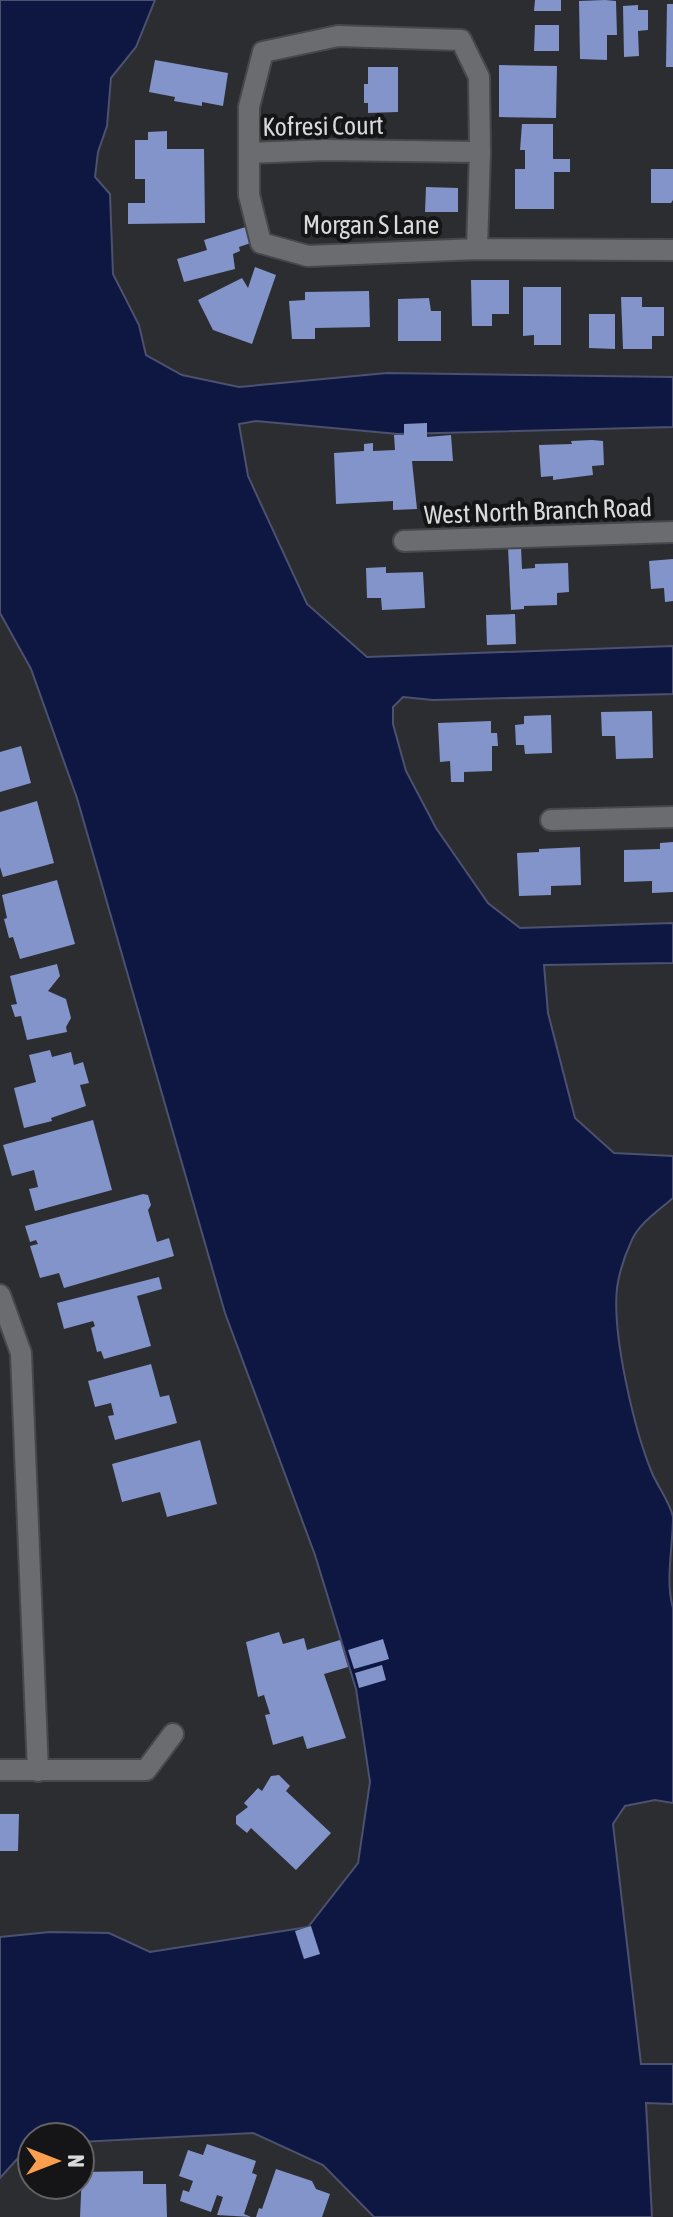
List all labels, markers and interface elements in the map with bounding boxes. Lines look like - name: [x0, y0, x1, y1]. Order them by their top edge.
- street label: Kofresi Court: [262, 110, 384, 142]
- street label: Morgan S Lane: [303, 210, 439, 240]
- street label: West North Branch Road: [423, 492, 653, 530]
- north arrow: [16, 2121, 96, 2201]
- text: N: [63, 2155, 89, 2167]

